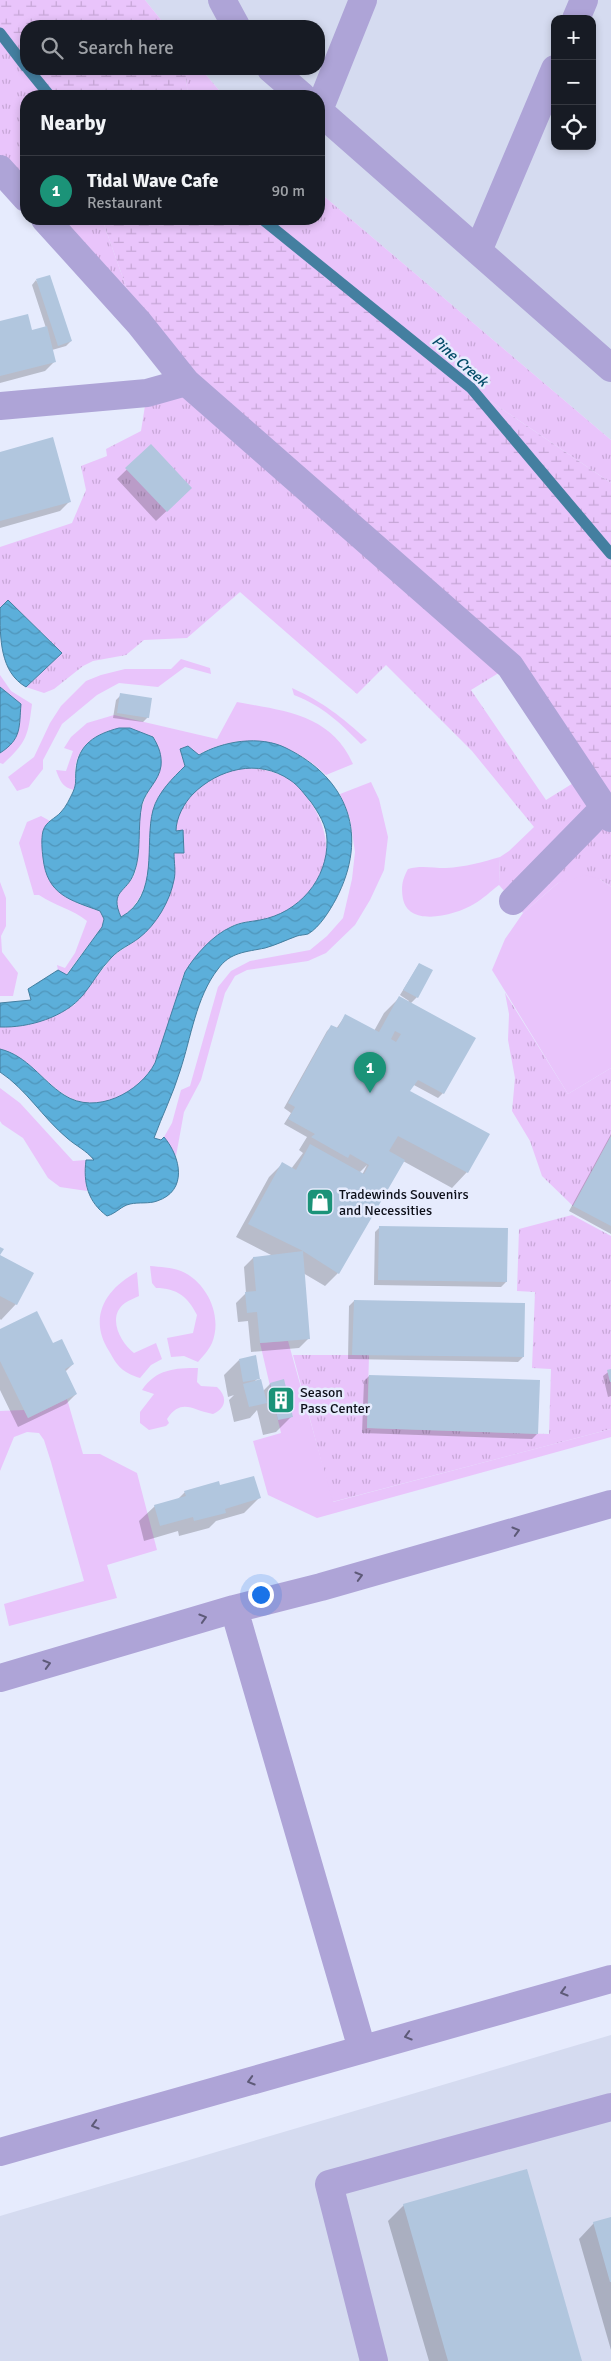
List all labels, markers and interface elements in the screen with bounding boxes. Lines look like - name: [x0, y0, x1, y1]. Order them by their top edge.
- map controls: [551, 15, 596, 150]
- button: +: [551, 15, 596, 60]
- search box: [20, 20, 325, 75]
- icon: search: [38, 34, 66, 62]
- text: Search here: [78, 36, 174, 60]
- button: −: [551, 60, 596, 105]
- button: locate: [551, 105, 596, 150]
- text: Nearby: [40, 110, 106, 136]
- text: Tidal Wave Cafe: [87, 169, 219, 193]
- text: 1: [52, 181, 60, 201]
- text: 90 m: [271, 181, 305, 201]
- text: Restaurant: [87, 193, 162, 213]
- water label: Pine Creek: [428, 332, 493, 391]
- pin: 1: [354, 1052, 386, 1093]
- place label: Tradewinds Souvenirs and Necessities: [339, 1186, 469, 1219]
- shop icon: Tradewinds Souvenirs and Necessities: [305, 1187, 335, 1217]
- place label: Season Pass Center: [300, 1384, 371, 1417]
- building icon: Season Pass Center: [266, 1385, 296, 1415]
- one-way arrow: [511, 1526, 520, 1537]
- one-way arrow: [355, 1571, 363, 1581]
- your location: [248, 1582, 274, 1608]
- one-way arrow: [198, 1614, 206, 1624]
- one-way arrow: [42, 1660, 50, 1670]
- one-way arrow: [561, 1986, 569, 1996]
- one-way arrow: [404, 2031, 412, 2041]
- one-way arrow: [248, 2075, 256, 2085]
- one-way arrow: [92, 2120, 100, 2130]

